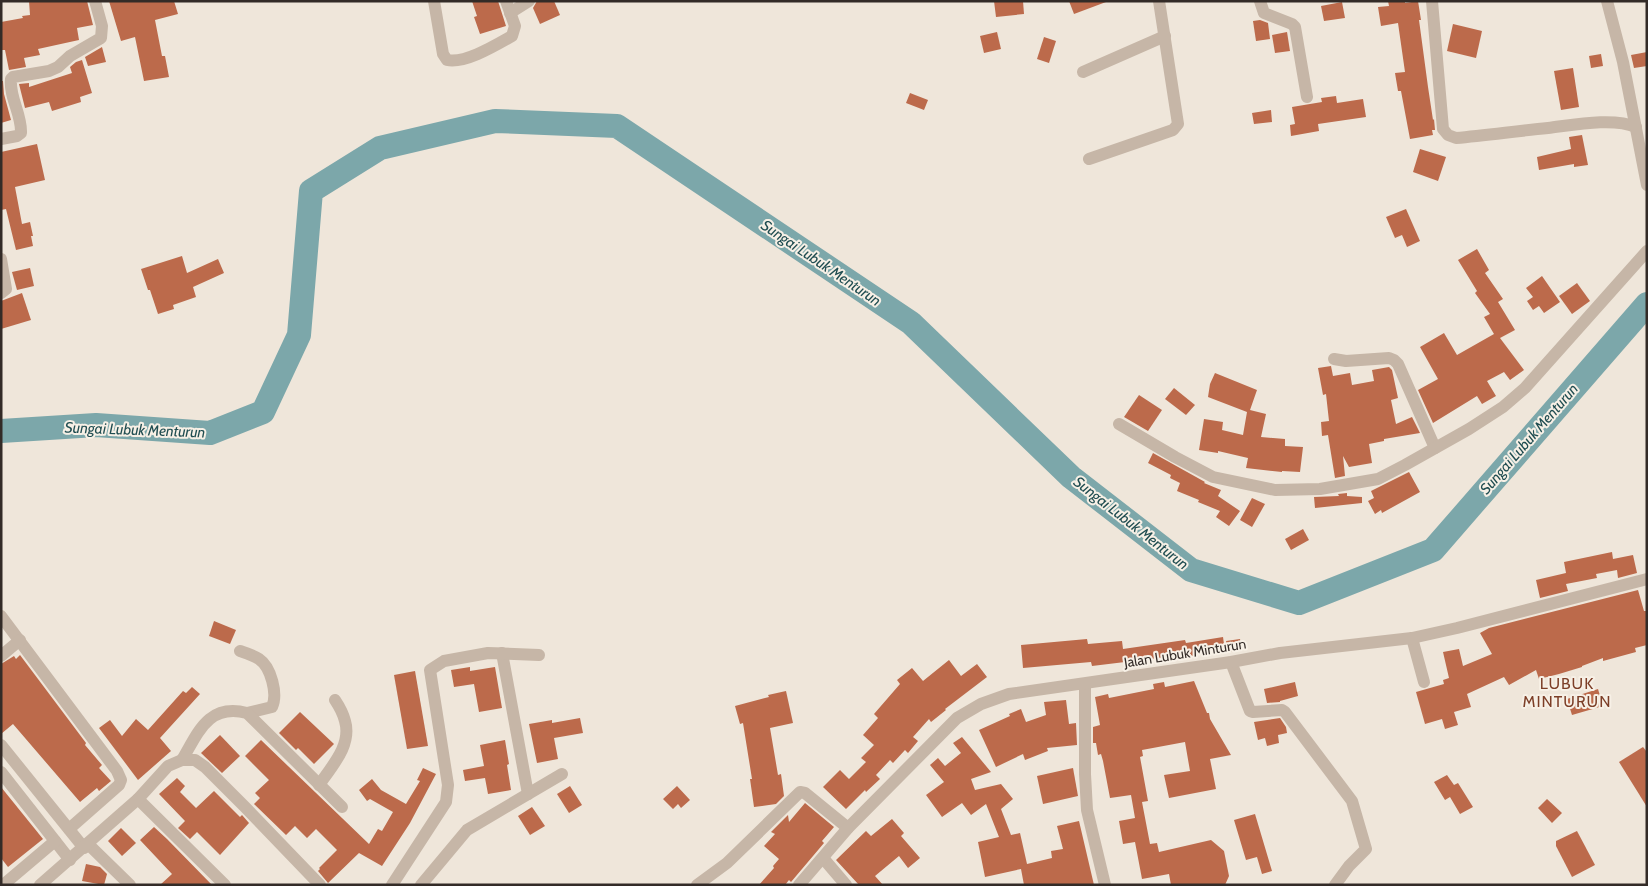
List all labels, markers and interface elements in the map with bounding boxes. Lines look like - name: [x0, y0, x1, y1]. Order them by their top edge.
- water label: Sungai Lubuk Menturun: [758, 216, 884, 310]
- water label: Sungai Lubuk Menturun: [1476, 380, 1582, 498]
- water label: Sungai Lubuk Menturun: [64, 419, 206, 441]
- water label: Sungai Lubuk Menturun: [1070, 473, 1192, 573]
- street label: Jalan Lubuk Minturun: [1122, 634, 1248, 672]
- district label: LUBUK MINTURUN: [1523, 674, 1611, 711]

